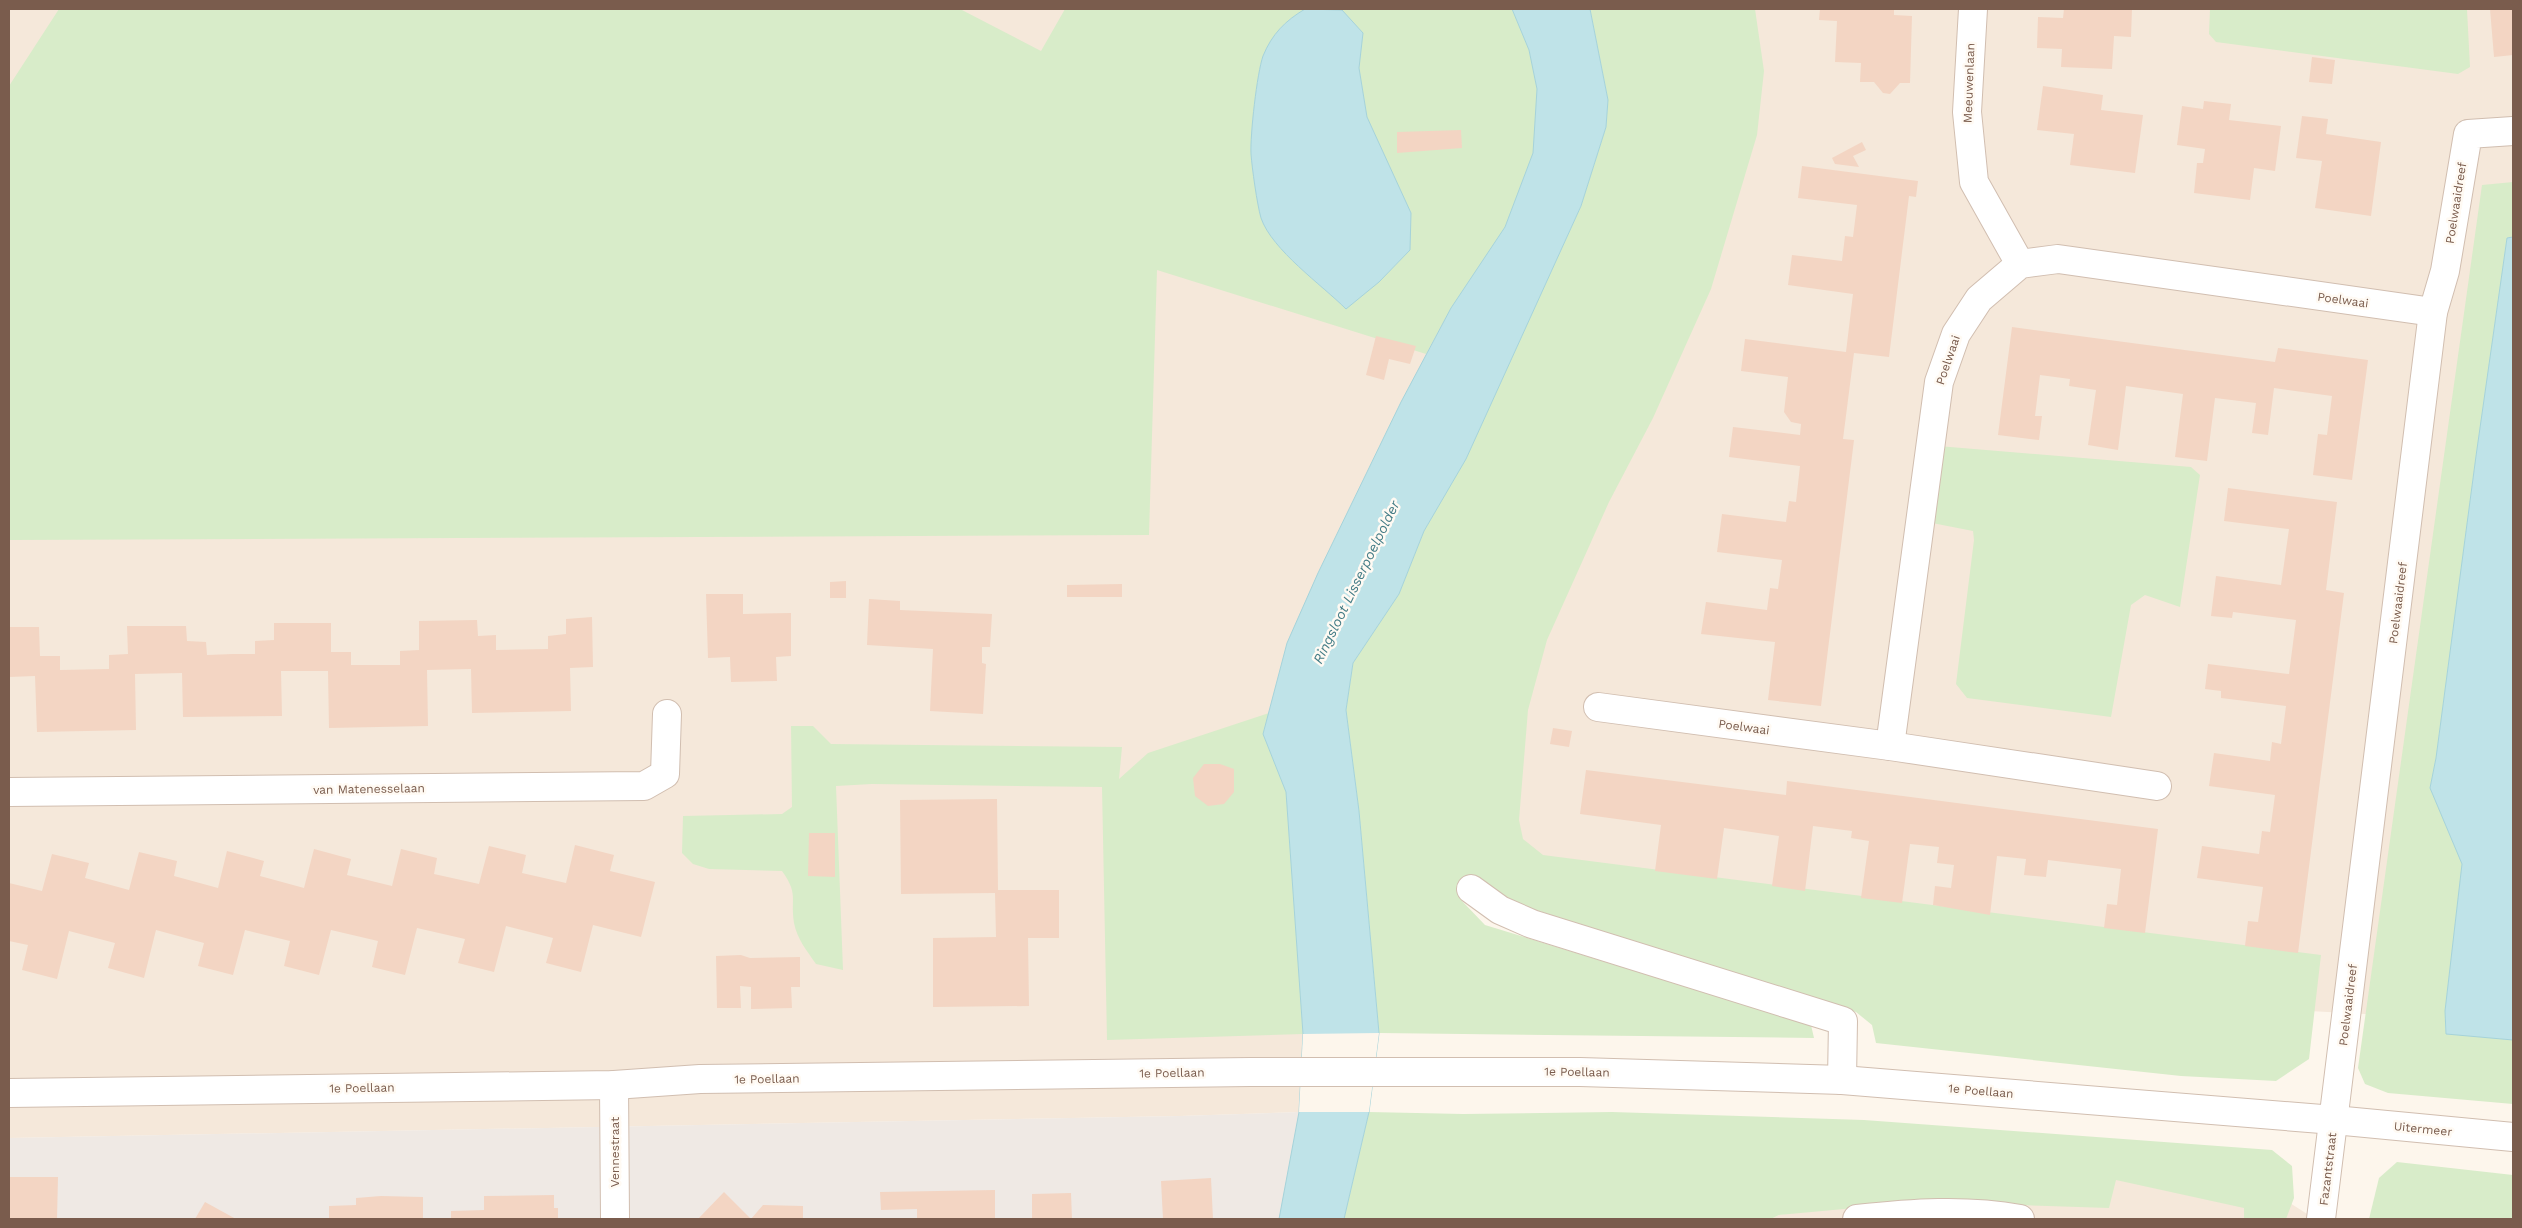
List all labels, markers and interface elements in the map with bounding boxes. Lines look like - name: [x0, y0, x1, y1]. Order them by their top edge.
- street label: Meeuwenlaan: [1961, 43, 1977, 123]
- street label: Poelwaaidreef: [2443, 161, 2469, 245]
- street label: Poelwaai: [2317, 289, 2369, 311]
- street label: Poelwaai: [1933, 333, 1963, 387]
- water label: Ringsloot Lisserpoelpolder: [1310, 497, 1403, 666]
- street label: Poelwaaidreef: [2386, 561, 2410, 645]
- street label: Poelwaai: [1718, 716, 1770, 738]
- street label: van Matenesselaan: [313, 781, 425, 797]
- street label: Poelwaaidreef: [2336, 963, 2360, 1047]
- street label: 1e Poellaan: [1544, 1064, 1610, 1080]
- street label: 1e Poellaan: [1139, 1065, 1205, 1081]
- street label: 1e Poellaan: [734, 1071, 800, 1087]
- street label: 1e Poellaan: [329, 1080, 395, 1096]
- street label: 1e Poellaan: [1948, 1081, 2014, 1101]
- street label: Vennestraat: [608, 1117, 622, 1187]
- street label: Uitermeer: [2393, 1119, 2453, 1139]
- street label: Fazantstraat: [2317, 1132, 2339, 1206]

